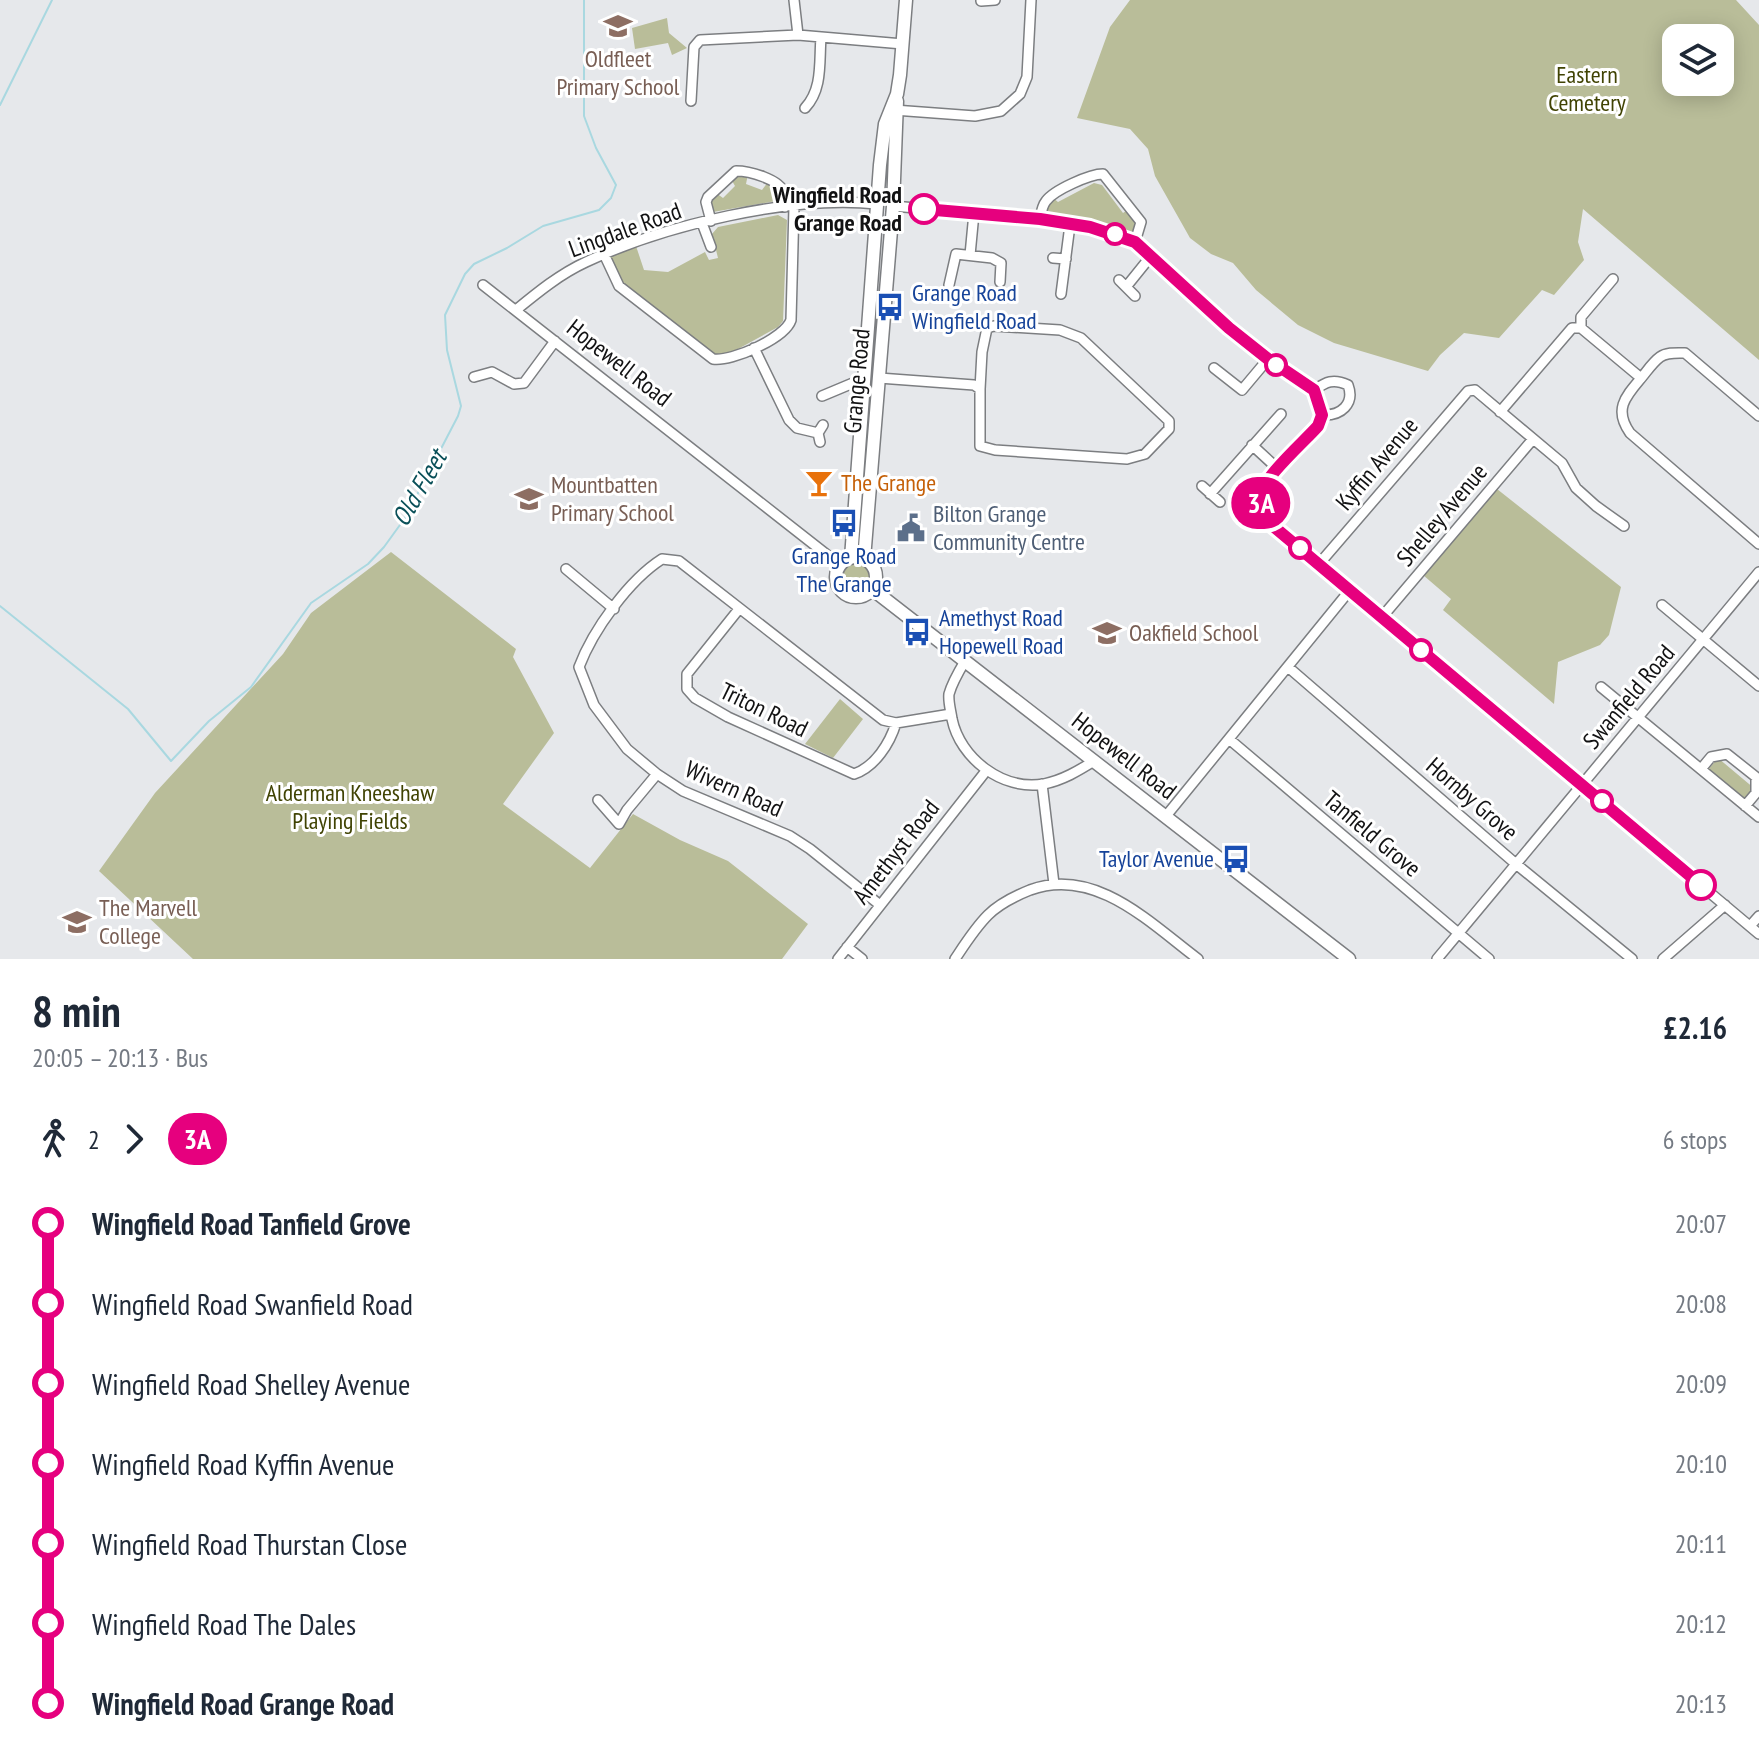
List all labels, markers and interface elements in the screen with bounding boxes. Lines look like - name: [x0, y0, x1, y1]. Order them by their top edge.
- school or university icon: Oldfleet Primary School: [603, 11, 633, 41]
- map controls: [1662, 24, 1734, 96]
- button: layers: [1662, 24, 1734, 96]
- place label: Oldfleet Primary School: [557, 43, 680, 102]
- park label: Eastern Cemetery: [1548, 59, 1626, 118]
- place label: Wingfield Road Grange Road: [772, 179, 902, 238]
- marker: Wingfield Road Grange Road: [909, 194, 939, 224]
- street label: Lingdale Road: [564, 195, 685, 264]
- unlabelled marker: [1104, 223, 1126, 245]
- place label: Grange Road Wingfield Road: [912, 277, 1037, 336]
- bus stop icon: Grange Road Wingfield Road: [875, 292, 905, 322]
- street label: Hopewell Road: [561, 312, 678, 413]
- street label: Grange Road: [836, 327, 877, 435]
- unlabelled marker: [1265, 354, 1287, 376]
- street label: Kyffin Avenue: [1329, 411, 1425, 517]
- water label: Old Fleet: [384, 441, 455, 532]
- street label: Shelley Avenue: [1390, 457, 1494, 572]
- place label: The Grange: [841, 467, 936, 498]
- bar icon: The Grange: [804, 468, 834, 498]
- place label: Mountbatten Primary School: [551, 469, 674, 528]
- line badge: 3A: [1225, 477, 1297, 529]
- school or university icon: Mountbatten Primary School: [514, 484, 544, 514]
- text: 3A: [1247, 484, 1275, 521]
- place label: Bilton Grange Community Centre: [933, 498, 1085, 557]
- bus stop icon: Grange Road The Grange: [829, 508, 859, 538]
- public building icon: Bilton Grange Community Centre: [896, 513, 926, 543]
- unlabelled marker: [1289, 537, 1311, 559]
- place label: Grange Road The Grange: [792, 540, 896, 599]
- place label: Amethyst Road Hopewell Road: [939, 602, 1063, 661]
- bus stop icon: Amethyst Road Hopewell Road: [902, 617, 932, 647]
- place label: Oakfield School: [1129, 617, 1259, 648]
- school or university icon: Oakfield School: [1092, 618, 1122, 648]
- street label: Swanfield Road: [1576, 638, 1681, 755]
- unlabelled marker: [1410, 639, 1432, 661]
- street label: Triton Road: [715, 675, 813, 744]
- street label: Hopewell Road: [1066, 705, 1183, 806]
- street label: Hornby Grove: [1420, 750, 1525, 847]
- street label: Wivern Road: [681, 753, 788, 824]
- park label: Alderman Kneeshaw Playing Fields: [266, 777, 435, 836]
- street label: Tanfield Grove: [1317, 784, 1427, 883]
- unlabelled marker: [1591, 790, 1613, 812]
- street label: Amethyst Road: [845, 793, 946, 910]
- place label: Taylor Avenue: [1099, 843, 1214, 874]
- bus stop icon: Taylor Avenue: [1221, 844, 1251, 874]
- unlabelled marker: [1686, 870, 1716, 900]
- place label: The Marvell College: [99, 892, 198, 951]
- school or university icon: The Marvell College: [62, 907, 92, 937]
- text: 8 min: [32, 982, 121, 1039]
- text: £2.16: [1663, 1008, 1727, 1047]
- text: 20:05 – 20:13 · Bus: [32, 1041, 208, 1074]
- icon: walk: [32, 1117, 76, 1161]
- icon: forward: [112, 1117, 156, 1161]
- text: 3A: [184, 1120, 211, 1157]
- text: 2: [88, 1123, 100, 1156]
- text: 6 stops: [1663, 1123, 1727, 1156]
- text: Wingfield Road Tanfield Grove: [92, 1204, 411, 1243]
- text: 20:07: [1675, 1207, 1727, 1240]
- text: Wingfield Road Swanfield Road: [92, 1284, 413, 1323]
- text: 20:08: [1675, 1287, 1727, 1320]
- text: Wingfield Road Shelley Avenue: [92, 1364, 410, 1403]
- text: 20:09: [1675, 1367, 1727, 1400]
- text: Wingfield Road Kyffin Avenue: [92, 1444, 394, 1483]
- text: 20:10: [1675, 1447, 1727, 1480]
- text: Wingfield Road Thurstan Close: [92, 1524, 407, 1563]
- text: 20:11: [1675, 1527, 1727, 1560]
- text: Wingfield Road The Dales: [92, 1604, 356, 1643]
- text: 20:12: [1675, 1607, 1727, 1640]
- text: Wingfield Road Grange Road: [92, 1684, 394, 1723]
- text: 20:13: [1675, 1687, 1727, 1720]

